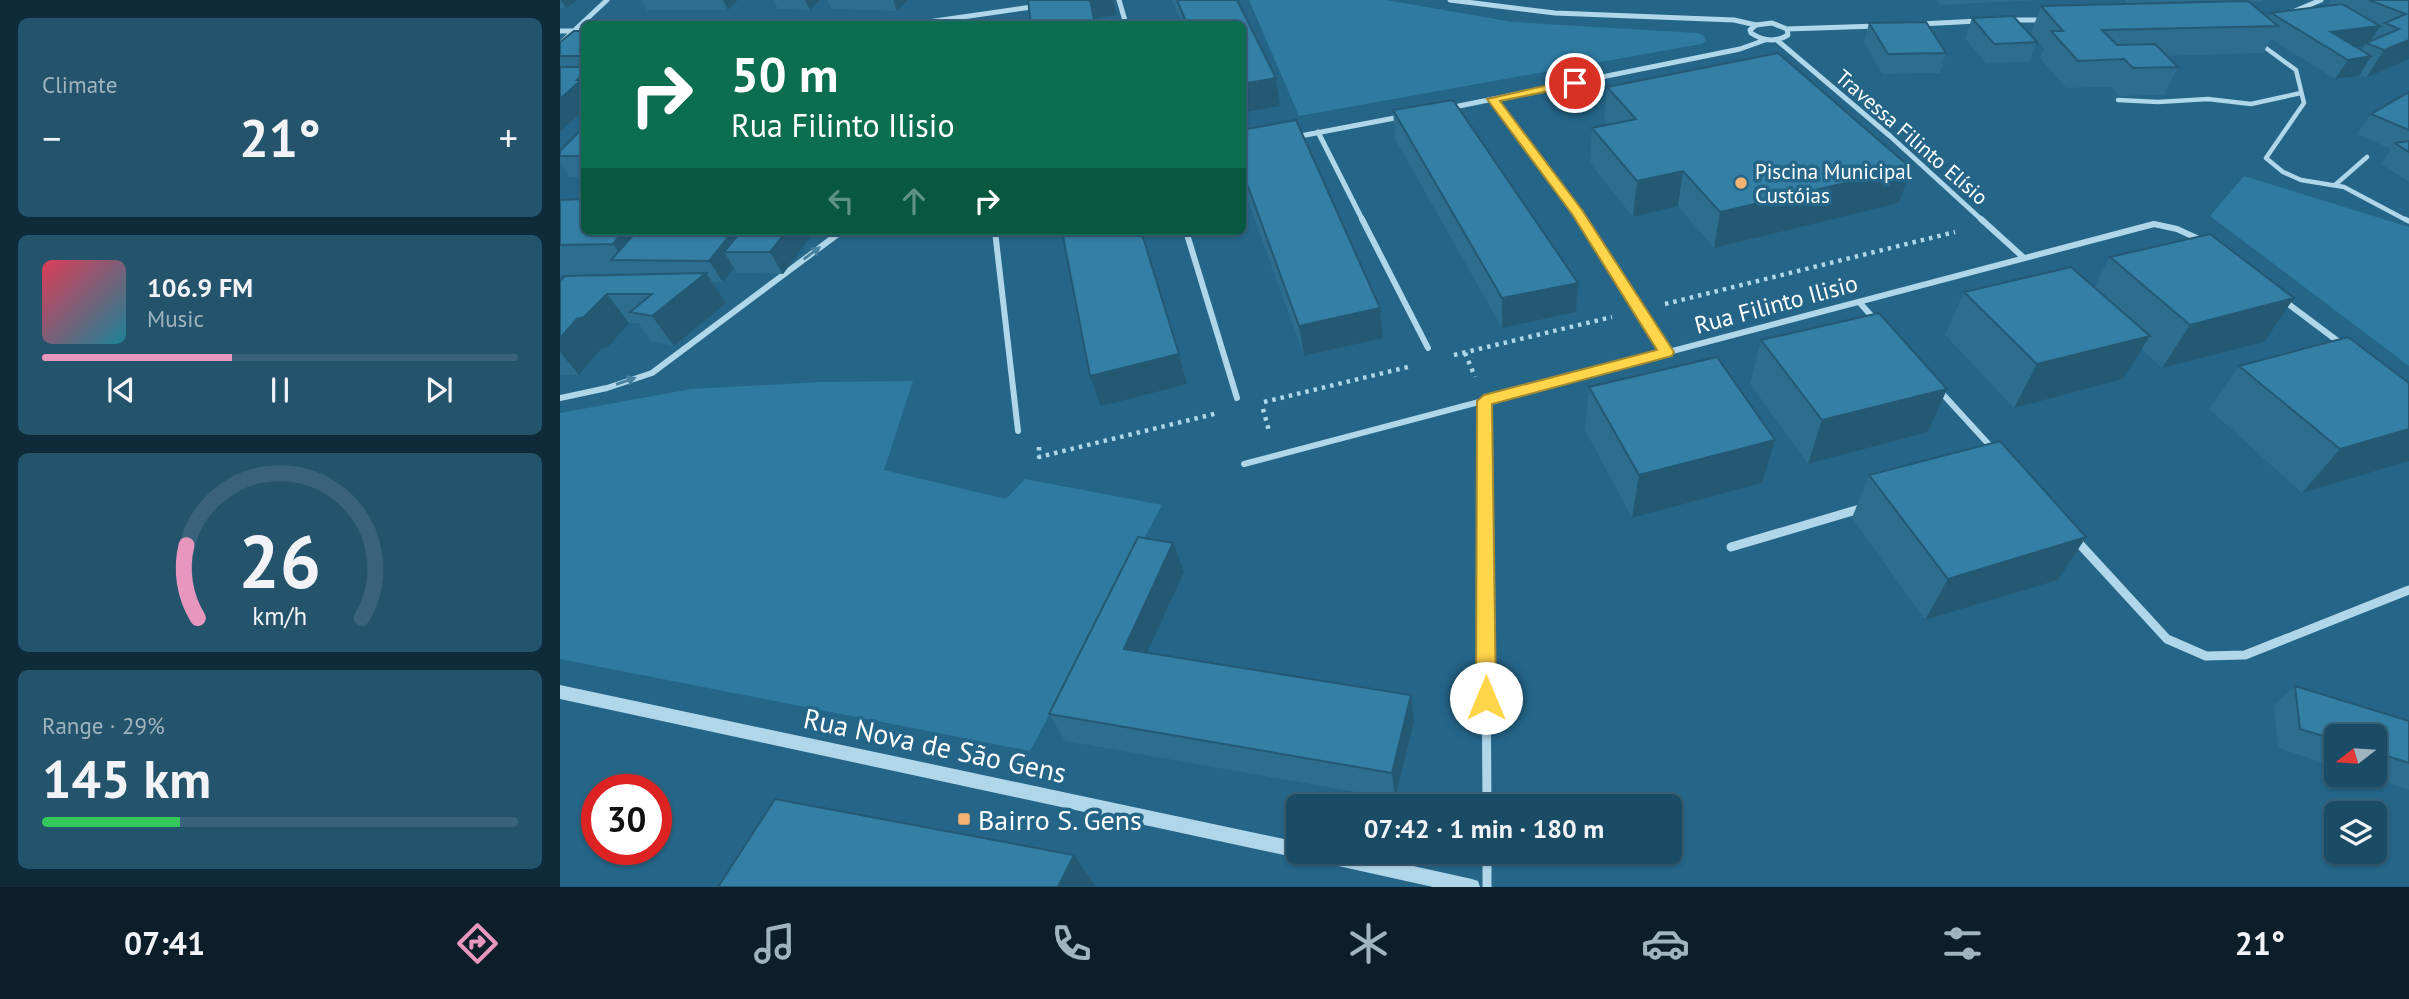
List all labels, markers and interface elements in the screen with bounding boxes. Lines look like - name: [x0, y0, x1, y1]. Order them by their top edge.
- text: 50 m: [731, 42, 838, 106]
- icon: right: [616, 49, 707, 140]
- pin: [1545, 53, 1605, 113]
- street label: Travessa Filinto Elísio: [1830, 63, 1994, 211]
- icon: arrive: [1556, 64, 1594, 102]
- text: Climate: [42, 70, 117, 99]
- text: 21°: [239, 104, 321, 171]
- text: Rua Filinto Ilisio: [731, 104, 955, 146]
- text: −: [42, 113, 61, 162]
- text: +: [499, 113, 518, 162]
- place label: Piscina Municipal Custóias: [1755, 158, 1912, 209]
- marker: Piscina Municipal Custóias: [1733, 175, 1749, 191]
- icon: left: [822, 182, 860, 220]
- icon: ahead: [895, 182, 933, 220]
- icon: right: [968, 182, 1006, 220]
- one-way arrow: [803, 246, 822, 260]
- street label: Rua Filinto Ilisio: [1691, 267, 1861, 341]
- text: 106.9 FM: [147, 271, 253, 304]
- text: Music: [147, 304, 204, 333]
- icon: previous: [102, 371, 140, 409]
- icon: pause: [261, 371, 299, 409]
- icon: next: [420, 371, 458, 409]
- one-way arrow: [616, 376, 637, 386]
- text: 26: [239, 515, 321, 609]
- text: km/h: [253, 600, 307, 632]
- position arrow: [1449, 661, 1523, 735]
- street label: Rua Nova de São Gens: [800, 699, 1070, 791]
- text: Range · 29%: [42, 711, 165, 740]
- north arrow: [2324, 724, 2387, 788]
- map controls: [2324, 724, 2387, 864]
- text: 145 km: [42, 745, 211, 812]
- speed limit sign: 30: [581, 774, 672, 865]
- place label: Bairro S. Gens: [978, 801, 1142, 838]
- button: layers: [2324, 801, 2387, 864]
- marker: Bairro S. Gens: [956, 811, 972, 827]
- text: 07:42 · 1 min · 180 m: [1364, 812, 1604, 845]
- icon: directions: [453, 919, 502, 968]
- icon: music: [750, 919, 799, 968]
- icon: phone: [1047, 919, 1096, 968]
- icon: climate: [1344, 919, 1393, 968]
- icon: car: [1641, 919, 1690, 968]
- icon: filters: [1938, 919, 1987, 968]
- text: 07:41: [124, 922, 205, 964]
- text: 21°: [2235, 922, 2285, 964]

